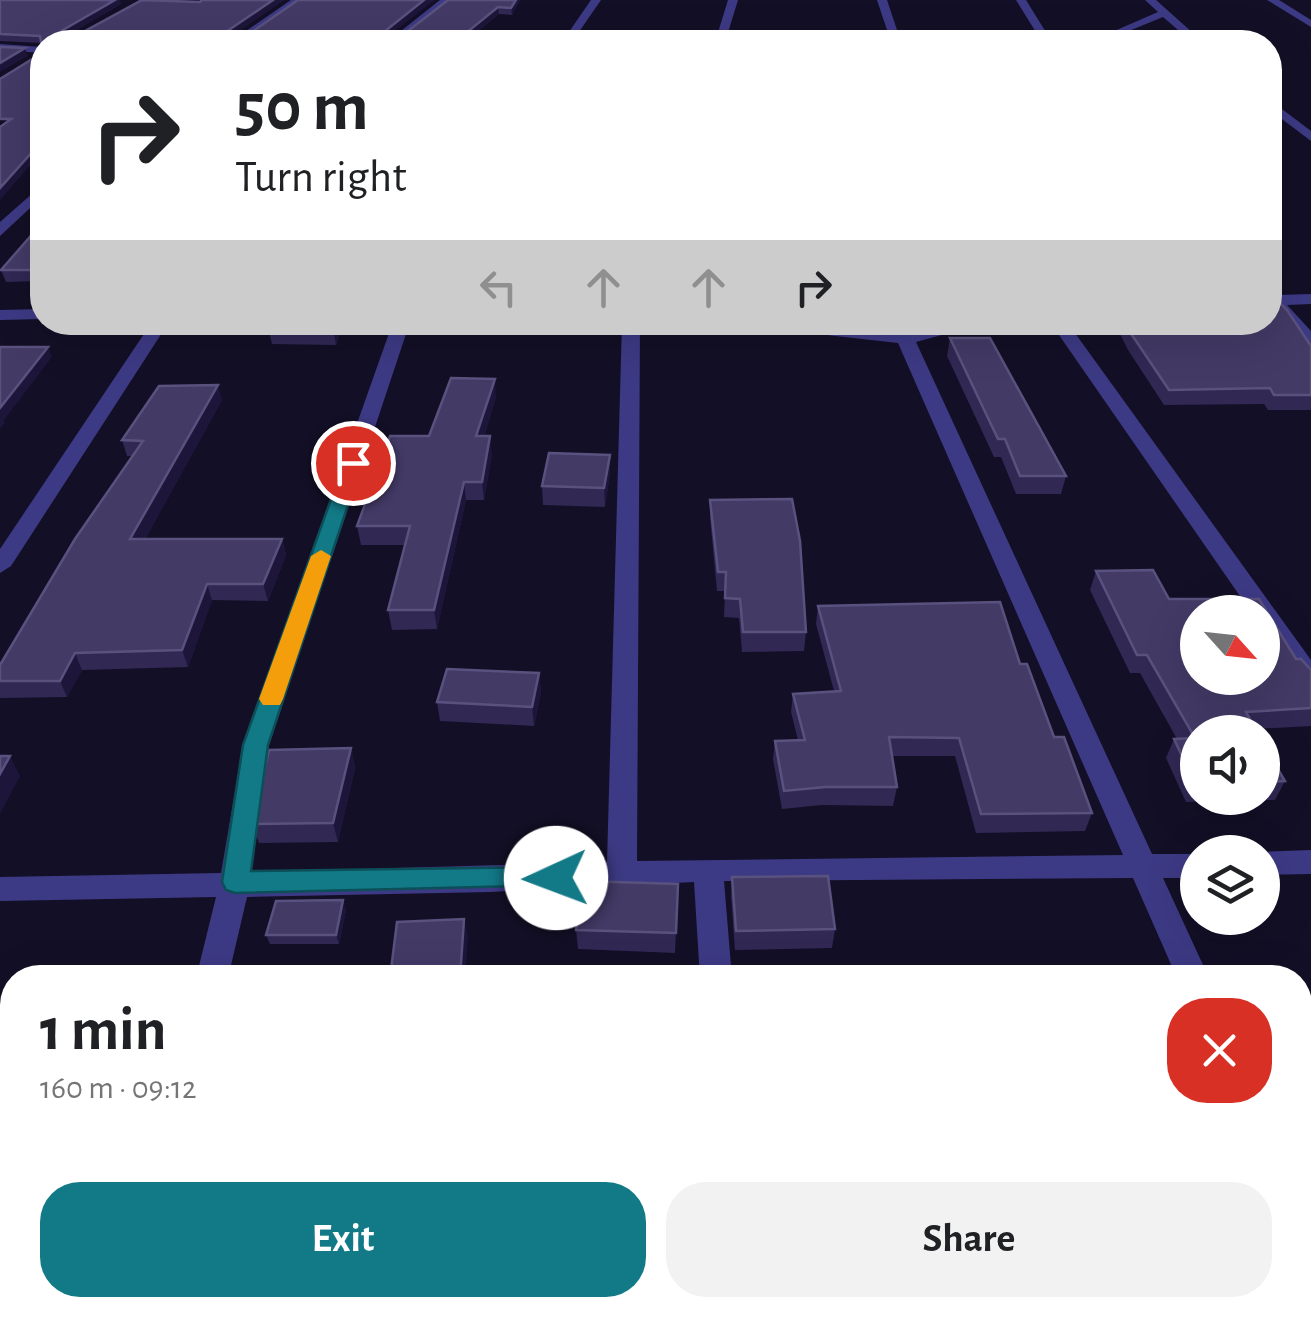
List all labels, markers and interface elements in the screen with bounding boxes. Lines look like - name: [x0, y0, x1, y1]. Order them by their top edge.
- icon: right: [70, 70, 200, 200]
- text: 50 m: [235, 73, 369, 143]
- text: Turn right: [235, 155, 407, 200]
- icon: left: [471, 260, 526, 315]
- icon: ahead: [576, 260, 631, 315]
- icon: ahead: [681, 260, 736, 315]
- icon: right: [786, 260, 841, 315]
- pin: [311, 421, 396, 506]
- icon: arrive: [326, 436, 381, 491]
- north arrow: [1180, 595, 1280, 695]
- map controls: [1180, 595, 1280, 935]
- button: sound: [1180, 715, 1280, 815]
- position arrow: [504, 826, 608, 930]
- button: layers: [1180, 835, 1280, 935]
- button: close: [1167, 998, 1272, 1103]
- text: 1 min: [40, 1001, 166, 1061]
- text: 160 m · 09:12: [40, 1072, 197, 1104]
- button: Exit: [40, 1182, 646, 1297]
- button: Share: [666, 1182, 1272, 1297]

